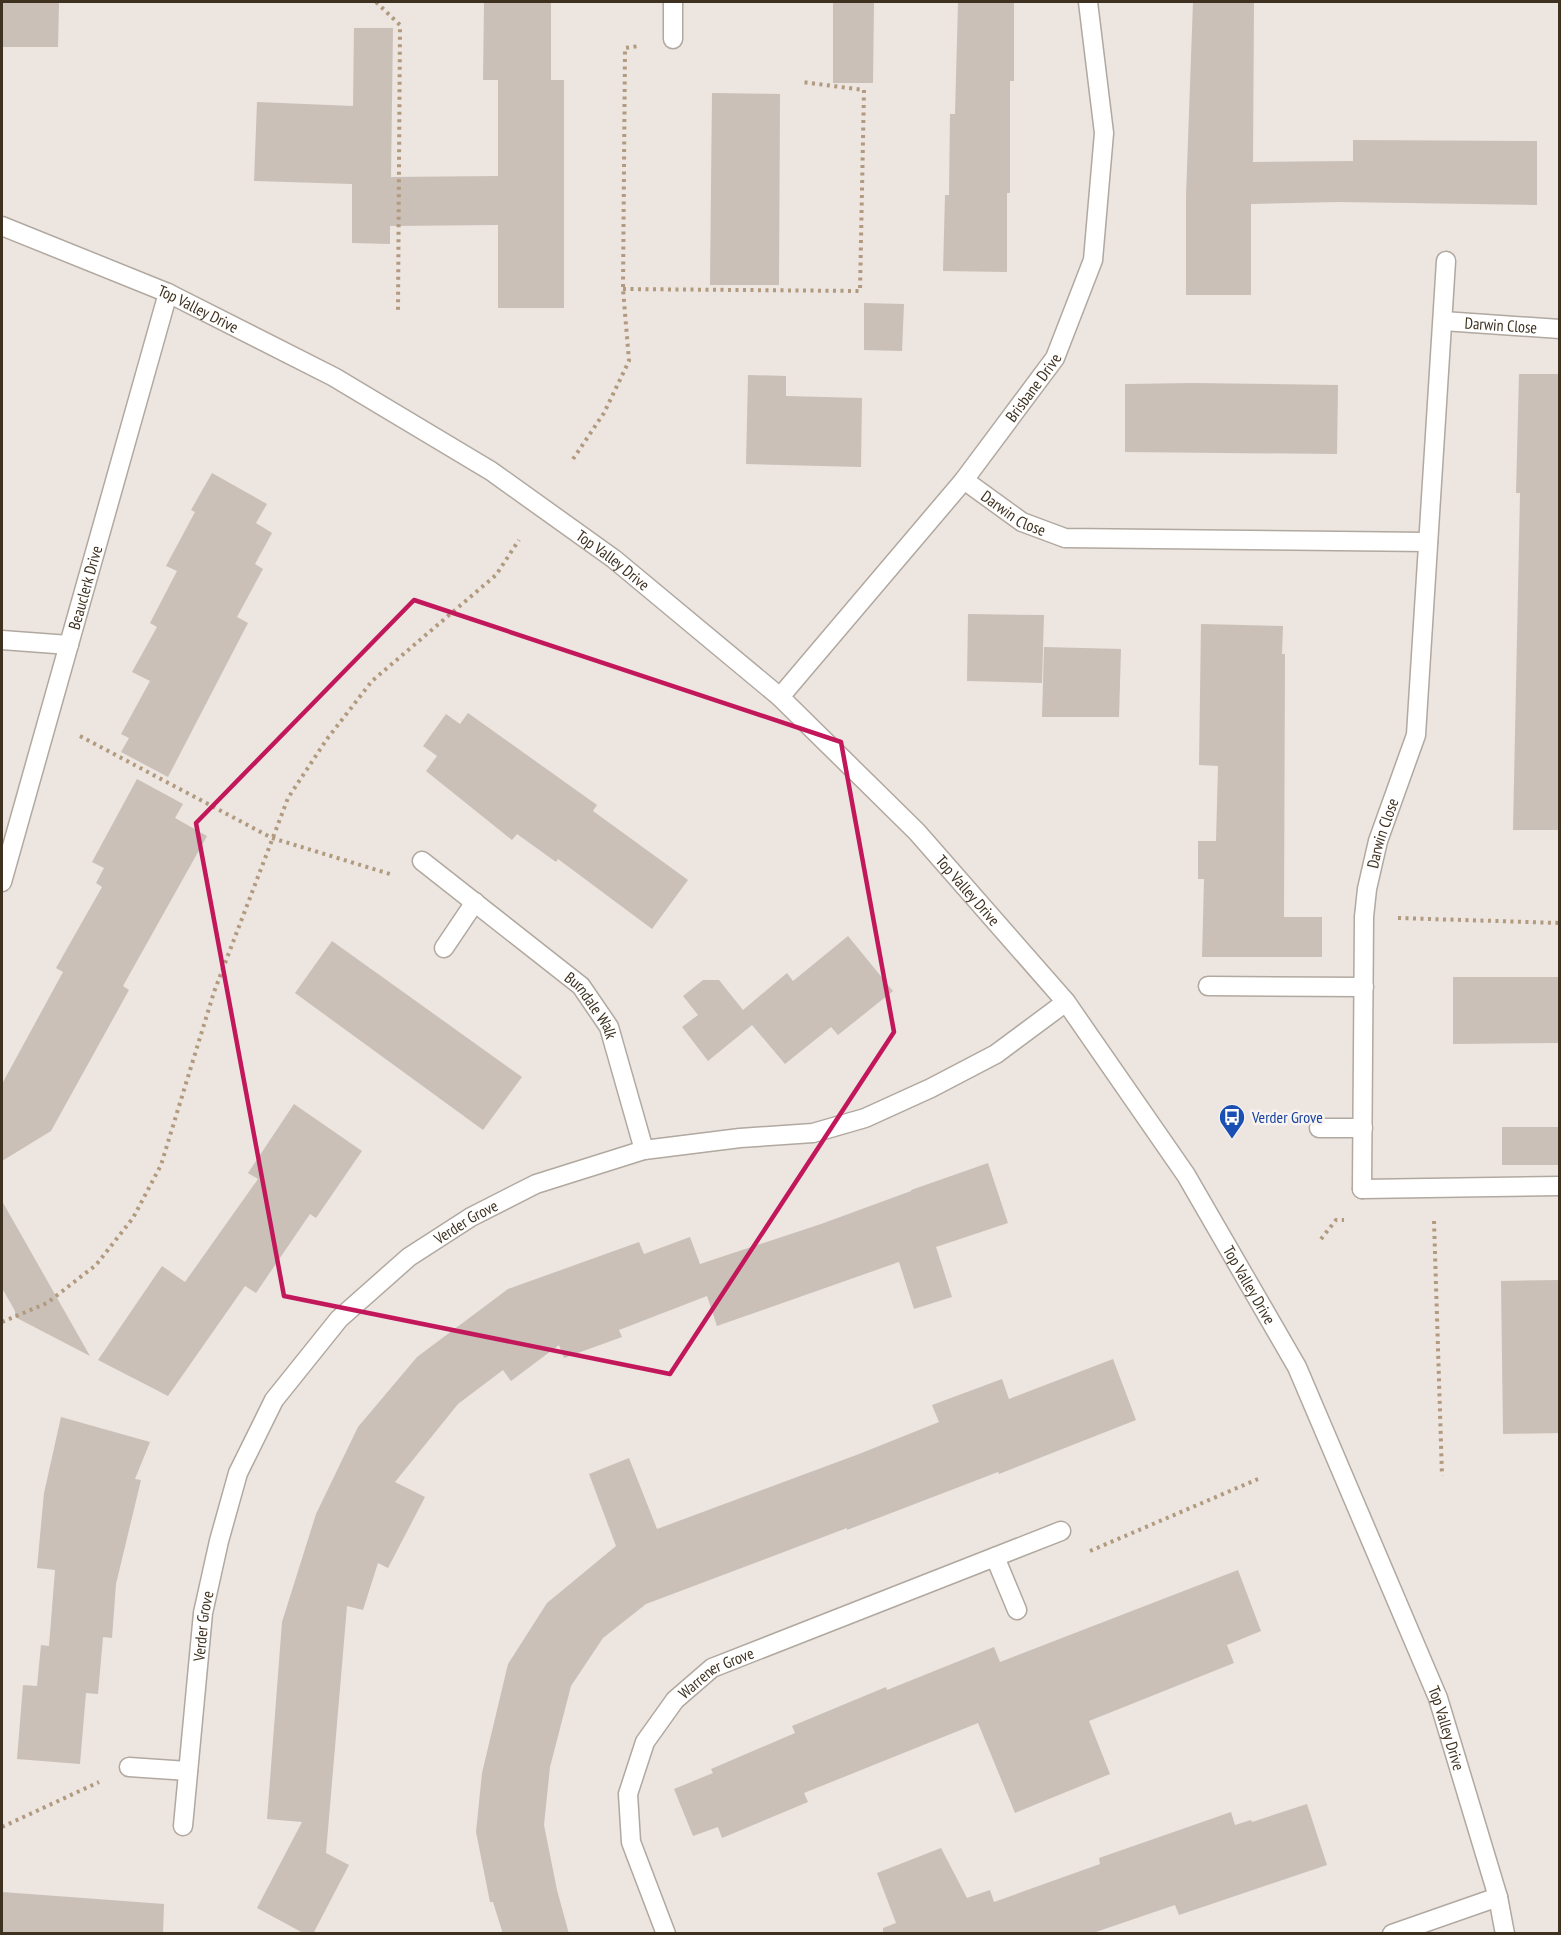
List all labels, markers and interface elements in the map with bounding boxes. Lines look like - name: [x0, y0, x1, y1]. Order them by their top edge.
- street label: Top Valley Drive: [155, 280, 242, 337]
- street label: Darwin Close: [1464, 313, 1538, 337]
- street label: Brisbane Drive: [1001, 351, 1066, 426]
- street label: Darwin Close: [977, 486, 1049, 540]
- street label: Top Valley Drive: [572, 525, 654, 594]
- street label: Beauclerk Drive: [64, 543, 106, 632]
- street label: Darwin Close: [1362, 795, 1403, 870]
- street label: Top Valley Drive: [932, 851, 1004, 930]
- street label: Burndale Walk: [561, 967, 622, 1042]
- bus stop icon: Verder Grove: [1217, 1102, 1247, 1140]
- place label: Verder Grove: [1251, 1107, 1323, 1127]
- street label: Verder Grove: [429, 1195, 501, 1249]
- street label: Top Valley Drive: [1219, 1242, 1280, 1328]
- street label: Verder Grove: [188, 1589, 218, 1663]
- street label: Warrener Grove: [674, 1643, 757, 1703]
- street label: Top Valley Drive: [1424, 1683, 1469, 1773]

